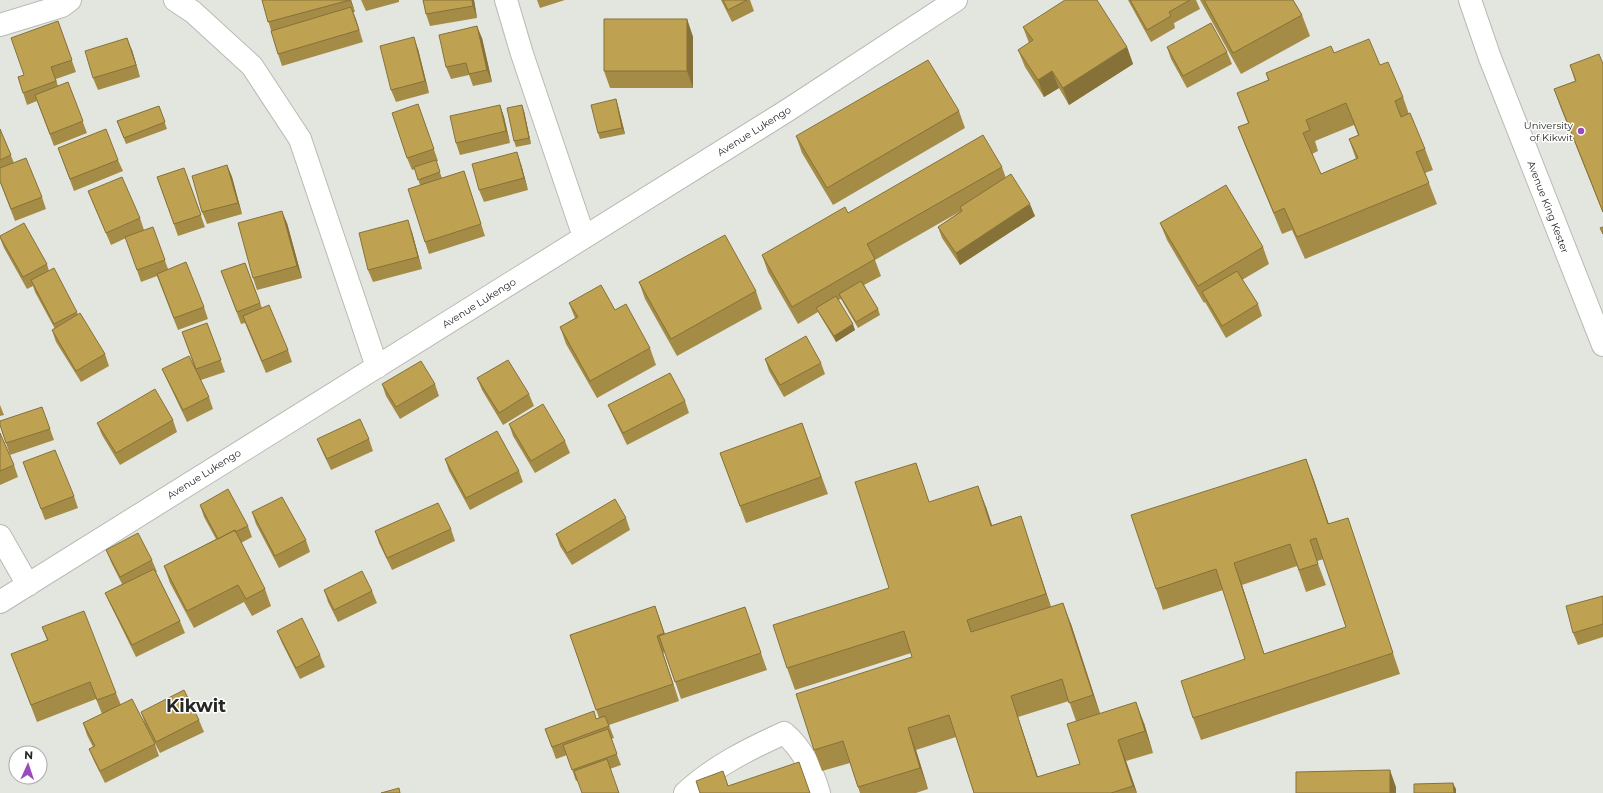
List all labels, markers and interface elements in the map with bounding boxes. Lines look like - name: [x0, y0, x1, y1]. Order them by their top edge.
- street label: Avenue Lukengo: [715, 103, 793, 159]
- place label: University of Kikwit: [1524, 119, 1574, 144]
- marker: University of Kikwit: [1576, 126, 1586, 136]
- street label: Avenue King Kester: [1524, 159, 1572, 255]
- street label: Avenue Lukengo: [440, 275, 518, 331]
- street label: Avenue Lukengo: [165, 446, 243, 502]
- district label: Kikwit: [166, 695, 226, 717]
- north arrow: [8, 745, 48, 785]
- text: N: [24, 748, 33, 762]

